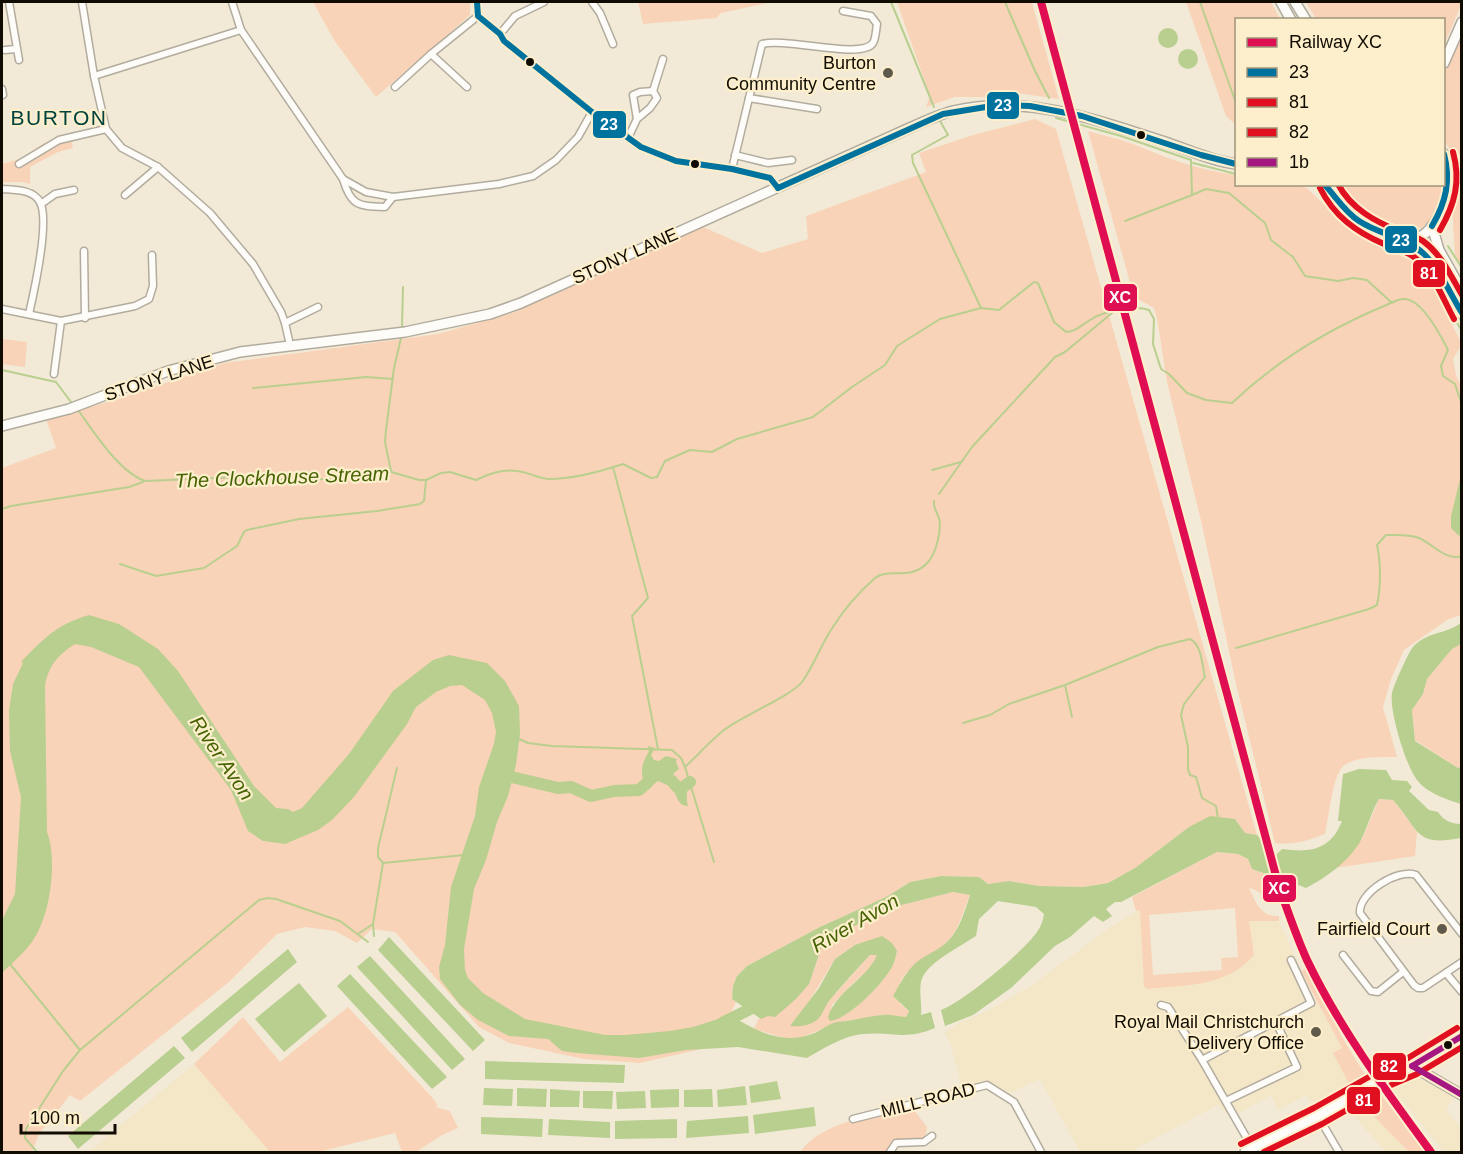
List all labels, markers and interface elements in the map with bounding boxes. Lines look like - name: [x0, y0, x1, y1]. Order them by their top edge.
- legend: [1235, 18, 1445, 186]
- text: Railway XC: [1289, 32, 1382, 52]
- place label: Burton Community Centre: [726, 53, 876, 94]
- unlabelled marker: [524, 56, 536, 68]
- text: 23: [1289, 62, 1309, 82]
- marker: Burton Community Centre: [881, 66, 895, 80]
- line badge: 23: [986, 91, 1020, 120]
- text: 81: [1289, 92, 1309, 112]
- text: 23: [994, 97, 1012, 114]
- district label: BURTON: [11, 106, 107, 129]
- line badge: 23: [592, 110, 627, 139]
- text: 23: [600, 116, 618, 133]
- text: 82: [1289, 122, 1309, 142]
- unlabelled marker: [1135, 129, 1147, 141]
- text: 1b: [1289, 152, 1309, 172]
- unlabelled marker: [689, 158, 701, 170]
- street label: STONY LANE: [569, 224, 681, 288]
- line badge: 23: [1384, 225, 1418, 254]
- text: 23: [1392, 232, 1410, 249]
- line badge: 81: [1412, 259, 1446, 288]
- text: 81: [1420, 265, 1438, 282]
- line badge: XC: [1103, 283, 1138, 312]
- text: XC: [1109, 289, 1132, 306]
- street label: STONY LANE: [102, 351, 216, 405]
- water label: The Clockhouse Stream: [174, 462, 390, 492]
- water label: River Avon: [186, 712, 258, 804]
- line badge: XC: [1262, 874, 1297, 903]
- text: XC: [1268, 880, 1291, 897]
- water label: River Avon: [808, 889, 902, 957]
- place label: Fairfield Court: [1317, 919, 1430, 939]
- marker: Fairfield Court: [1435, 922, 1449, 936]
- place label: Royal Mail Christchurch Delivery Office: [1114, 1012, 1304, 1053]
- marker: Royal Mail Christchurch Delivery Office: [1309, 1025, 1323, 1039]
- unlabelled marker: [1442, 1039, 1454, 1051]
- line badge: 82: [1372, 1052, 1407, 1081]
- text: 82: [1380, 1058, 1398, 1075]
- street label: MILL ROAD: [879, 1079, 977, 1121]
- line badge: 81: [1346, 1086, 1381, 1115]
- text: 81: [1355, 1092, 1373, 1109]
- scale bar: [21, 1097, 116, 1135]
- text: 100 m: [30, 1108, 80, 1128]

